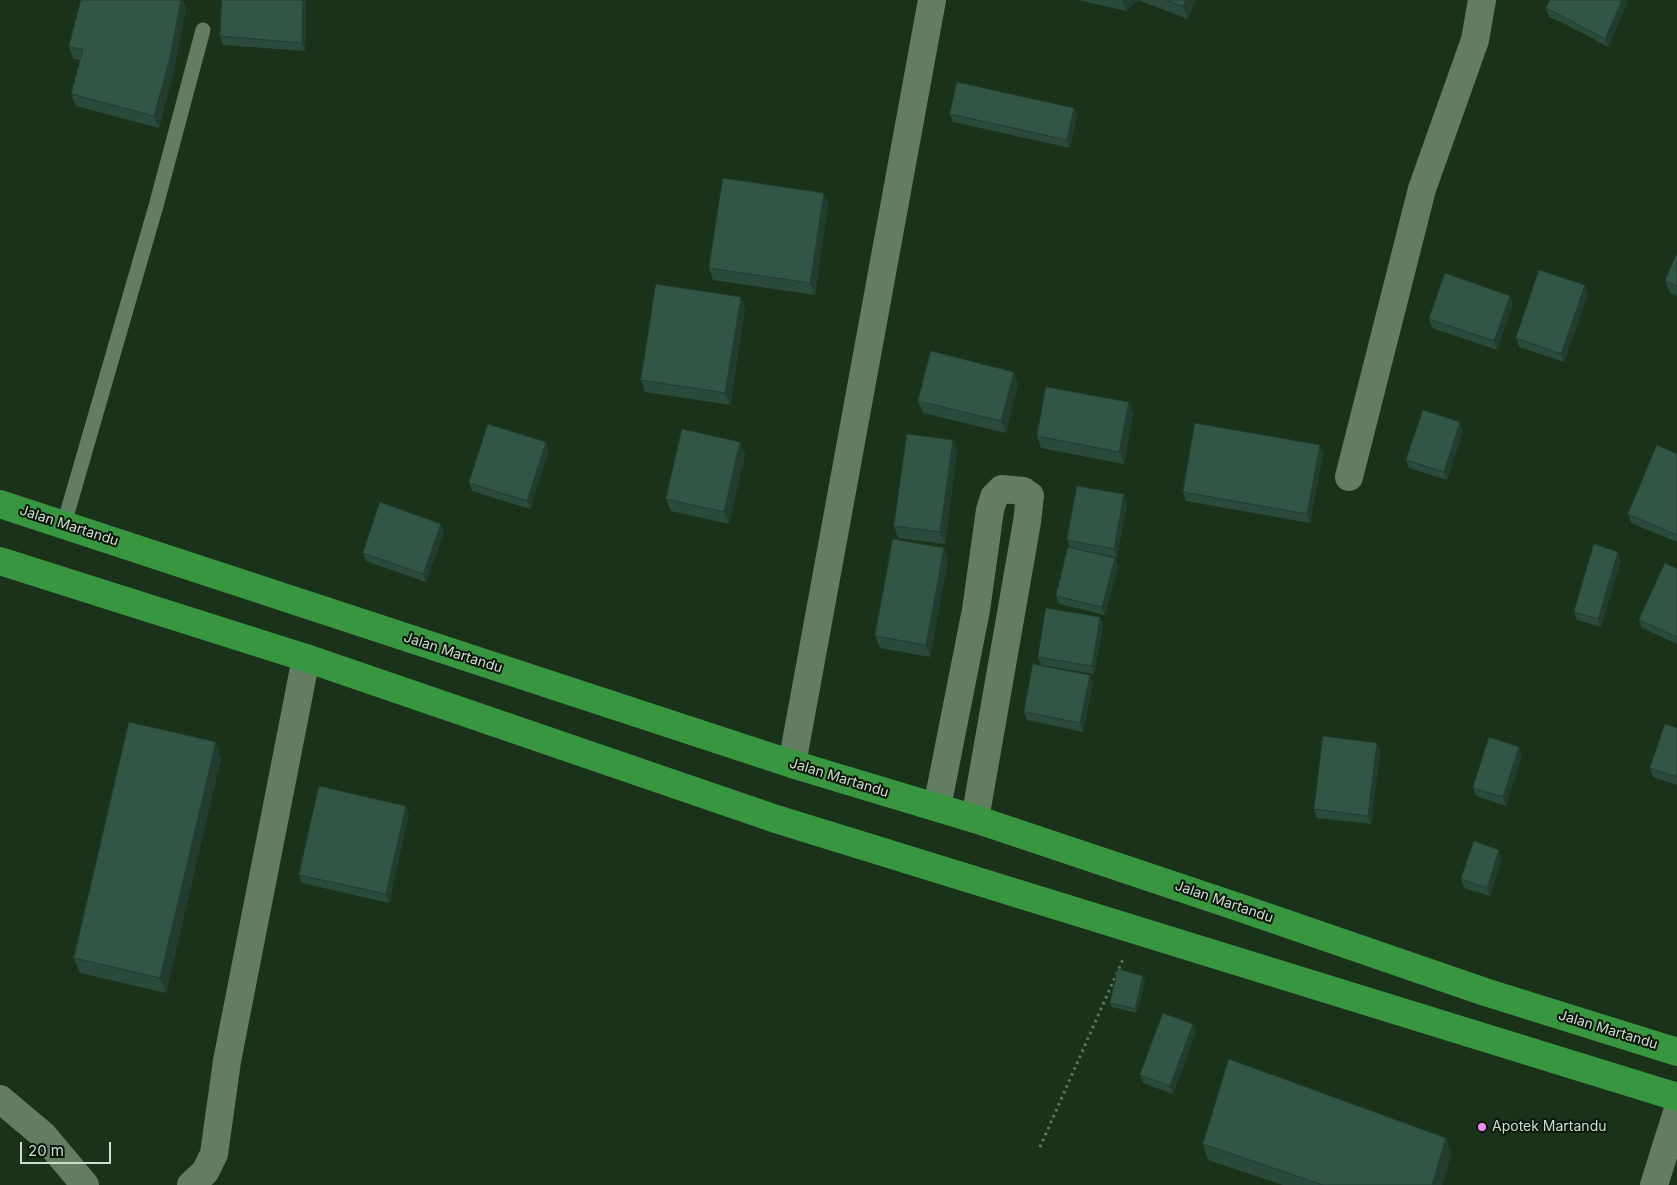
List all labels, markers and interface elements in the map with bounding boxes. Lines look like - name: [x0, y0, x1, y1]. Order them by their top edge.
- street label: Jalan Martandu: [17, 502, 121, 550]
- street label: Jalan Martandu: [401, 629, 505, 677]
- street label: Jalan Martandu: [787, 755, 891, 801]
- street label: Jalan Martandu: [1173, 877, 1275, 927]
- street label: Jalan Martandu: [1556, 1007, 1660, 1053]
- place label: Apotek Martandu: [1492, 1119, 1606, 1135]
- marker: Apotek Martandu: [1476, 1121, 1488, 1133]
- scale bar: [22, 1132, 114, 1164]
- text: 20 m: [28, 1141, 64, 1160]

